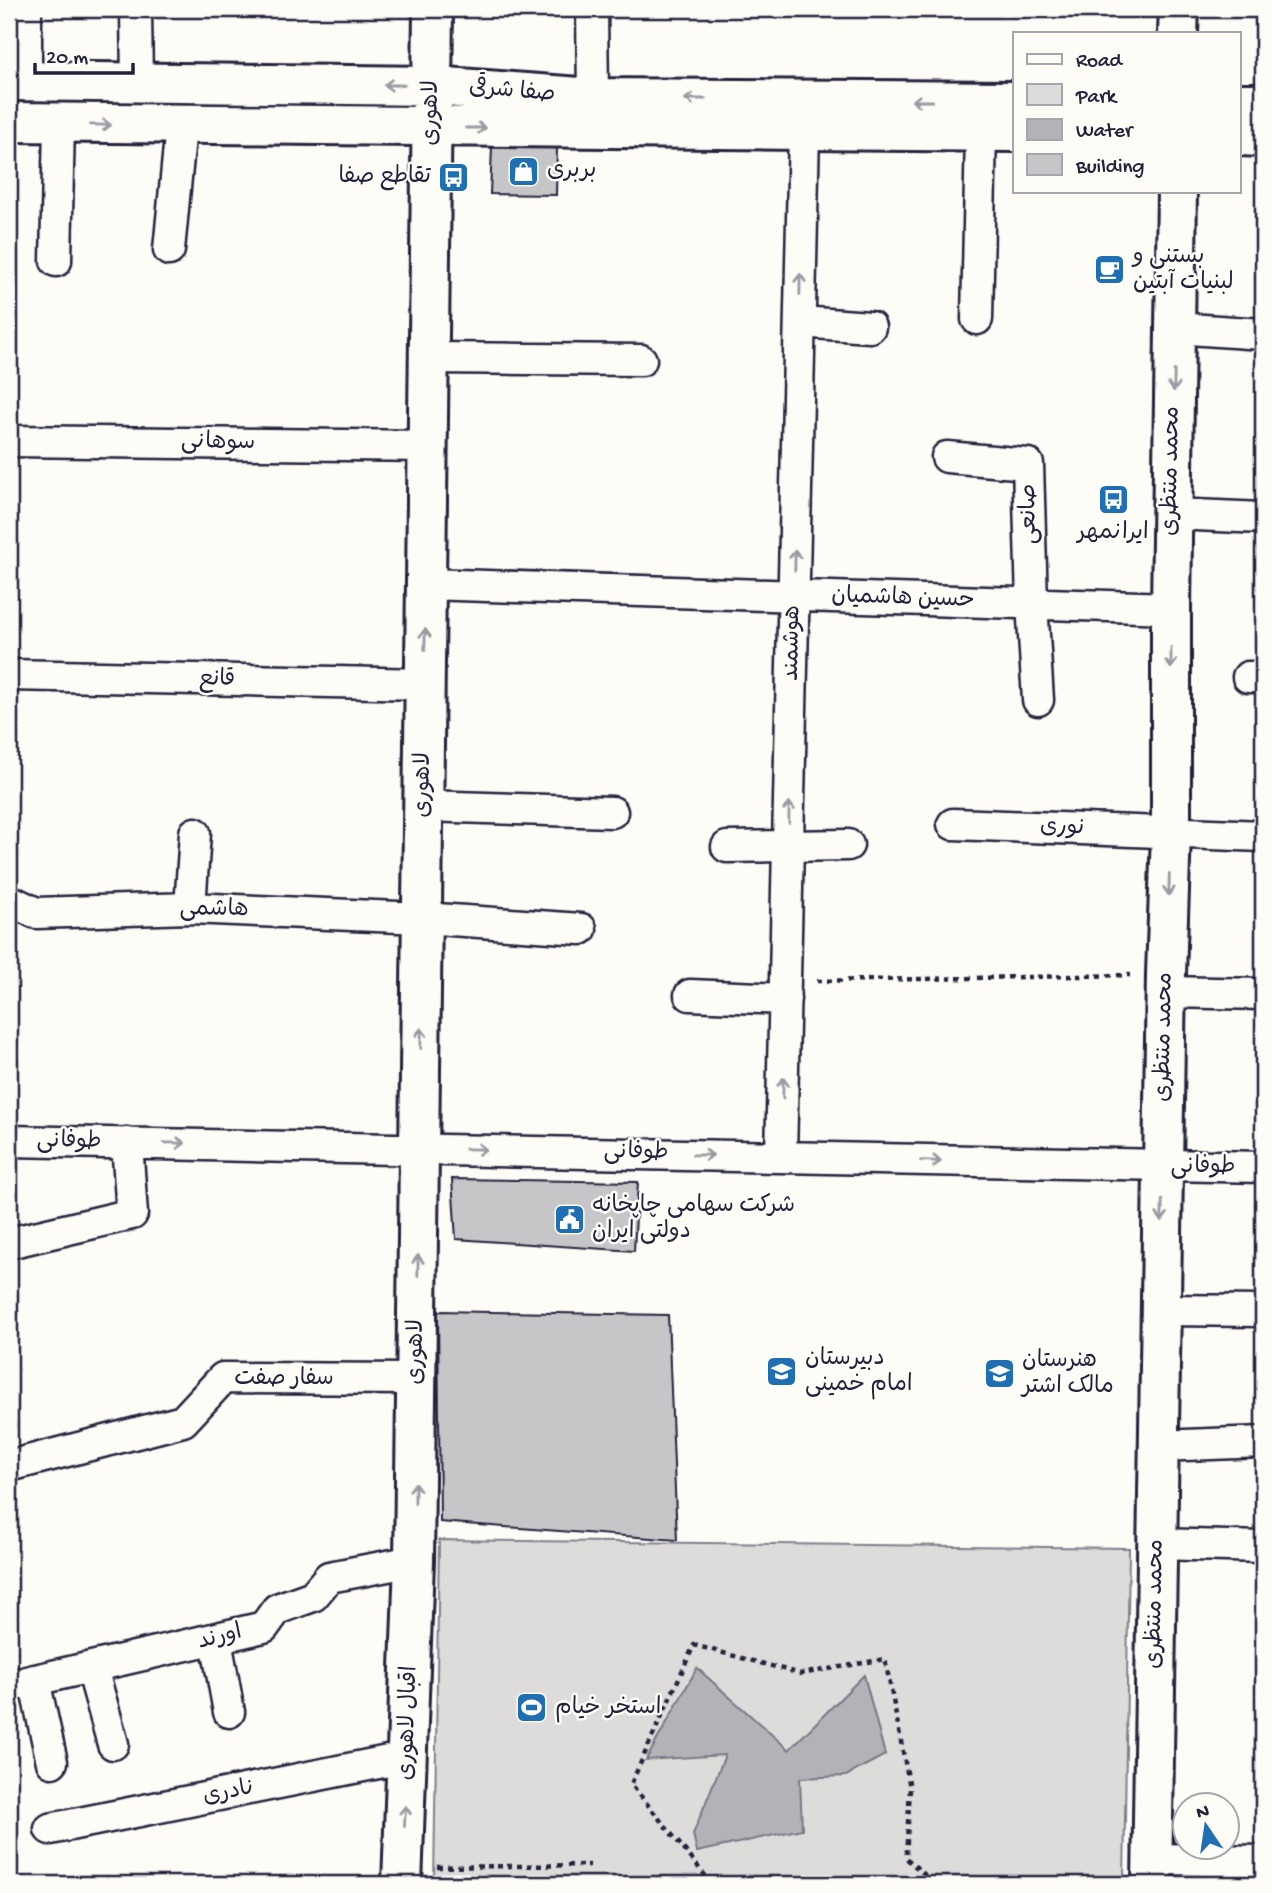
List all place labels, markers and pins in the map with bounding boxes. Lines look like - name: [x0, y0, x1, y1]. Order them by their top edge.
- shop icon: بربری: [507, 154, 541, 188]
- place label: بربری: [547, 158, 596, 185]
- bus stop icon: تقاطع صفا: [437, 160, 471, 194]
- place label: تقاطع صفا: [338, 164, 431, 191]
- place label: بستنی و لبنیات آبتین: [1131, 244, 1234, 297]
- cafe icon: بستنی و لبنیات آبتین: [1093, 253, 1127, 287]
- bus stop icon: ایرانمهر: [1096, 482, 1130, 516]
- place label: ایرانمهر: [1075, 520, 1149, 547]
- place label: شرکت سهامی چاپخانه دولتی ایران: [592, 1193, 795, 1246]
- public building icon: شرکت سهامی چاپخانه دولتی ایران: [552, 1202, 586, 1236]
- place label: دبیرستان امام خمینی: [805, 1346, 913, 1400]
- place label: هنرستان مالک اشتر: [1020, 1348, 1114, 1401]
- school or university icon: دبیرستان امام خمینی: [765, 1355, 799, 1389]
- school or university icon: هنرستان مالک اشتر: [982, 1357, 1016, 1391]
- sports icon: استخر خیام: [515, 1691, 549, 1725]
- place label: استخر خیام: [555, 1695, 661, 1723]

